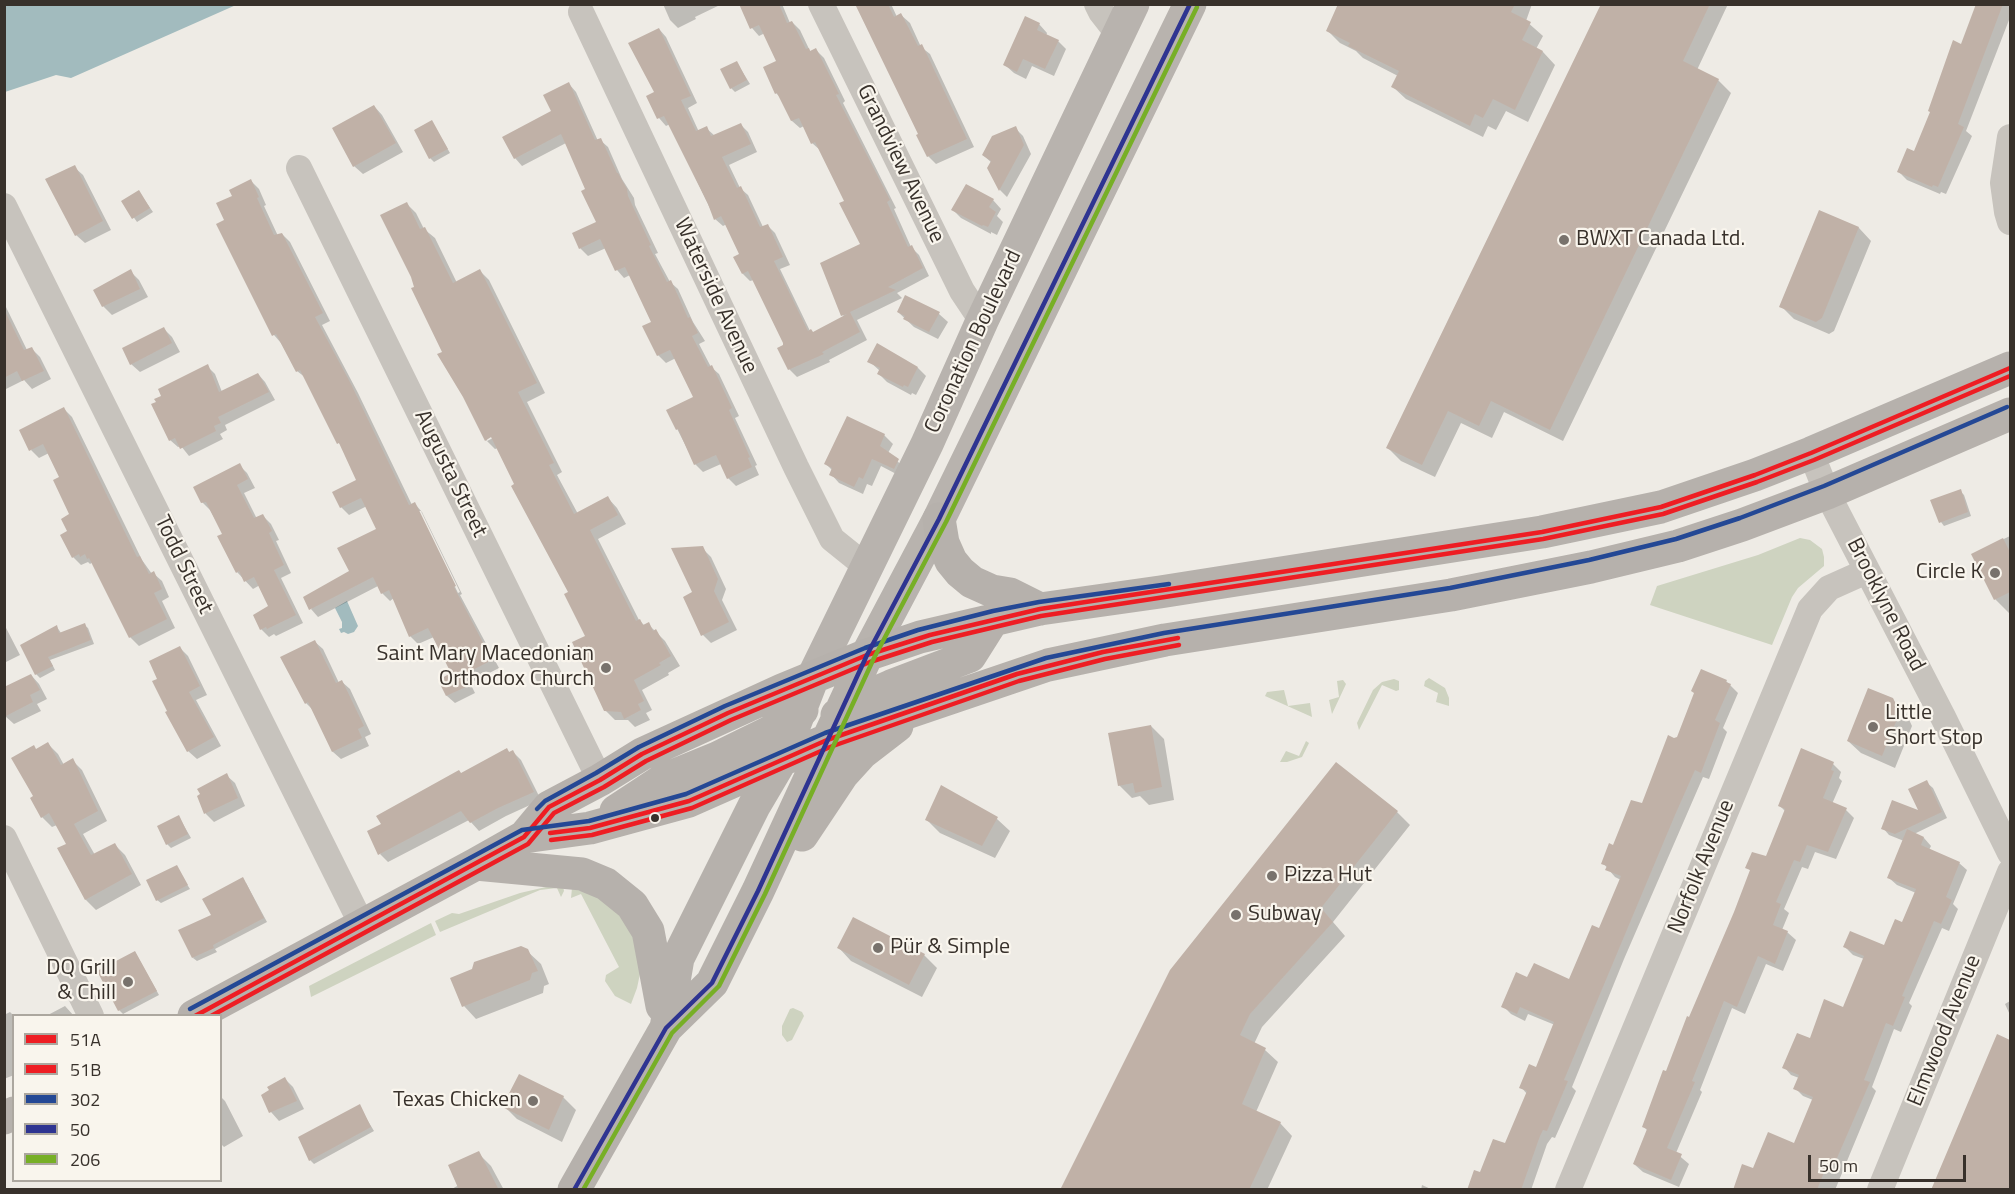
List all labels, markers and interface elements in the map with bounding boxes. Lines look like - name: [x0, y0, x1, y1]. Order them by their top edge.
- street label: Grandview Avenue: [850, 81, 950, 247]
- street label: Waterside Avenue: [668, 214, 762, 378]
- place label: BWXT Canada Ltd.: [1576, 227, 1745, 253]
- marker: BWXT Canada Ltd.: [1557, 233, 1571, 247]
- street label: Coronation Boulevard: [920, 246, 1028, 438]
- street label: Augusta Street: [408, 406, 492, 542]
- street label: Todd Street: [148, 512, 218, 618]
- street label: Brooklyne Road: [1840, 534, 1930, 676]
- place label: Circle K: [1916, 560, 1983, 586]
- marker: Circle K: [1988, 566, 2002, 580]
- place label: Saint Mary Macedonian Orthodox Church: [377, 642, 594, 694]
- marker: Saint Mary Macedonian Orthodox Church: [599, 661, 613, 675]
- place label: Little Short Stop: [1885, 701, 1983, 752]
- marker: Little Short Stop: [1866, 720, 1880, 734]
- street label: Norfolk Avenue: [1663, 796, 1741, 938]
- unlabelled marker: [649, 812, 661, 824]
- place label: Pizza Hut: [1284, 863, 1372, 889]
- marker: Pizza Hut: [1265, 869, 1279, 883]
- place label: Subway: [1248, 902, 1321, 928]
- marker: Subway: [1229, 908, 1243, 922]
- place label: Pür & Simple: [890, 935, 1010, 961]
- marker: Pür & Simple: [871, 941, 885, 955]
- street label: Elmwood Avenue: [1903, 952, 1987, 1110]
- place label: DQ Grill & Chill: [46, 956, 116, 1008]
- marker: DQ Grill & Chill: [121, 975, 135, 989]
- legend: [12, 1014, 222, 1182]
- text: 51A: [70, 1026, 101, 1053]
- text: 51B: [70, 1056, 101, 1083]
- text: 302: [70, 1086, 100, 1113]
- place label: Texas Chicken: [393, 1088, 521, 1114]
- marker: Texas Chicken: [526, 1094, 540, 1108]
- text: 50: [70, 1116, 90, 1143]
- scale bar: [1811, 1143, 1968, 1181]
- text: 206: [70, 1146, 100, 1173]
- text: 50 m: [1819, 1152, 1858, 1179]

